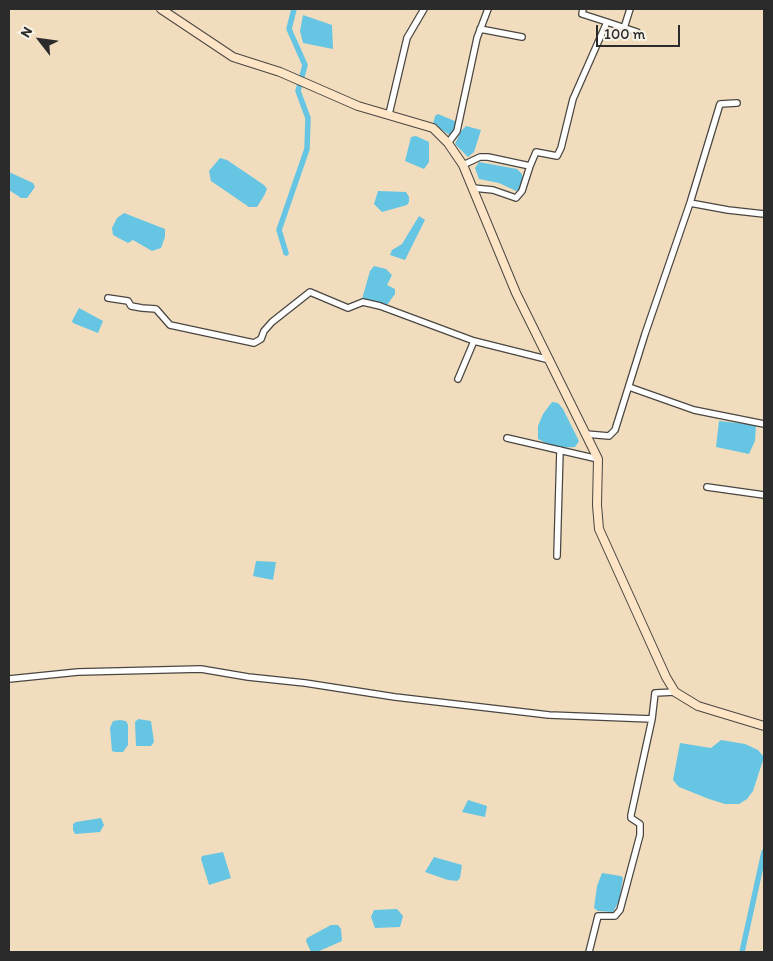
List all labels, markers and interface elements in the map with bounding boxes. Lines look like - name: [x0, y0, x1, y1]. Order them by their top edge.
- north arrow: [15, 15, 65, 65]
- scale bar: [598, 15, 682, 47]
- text: N: [17, 24, 36, 41]
- text: 100 m: [604, 25, 645, 43]

